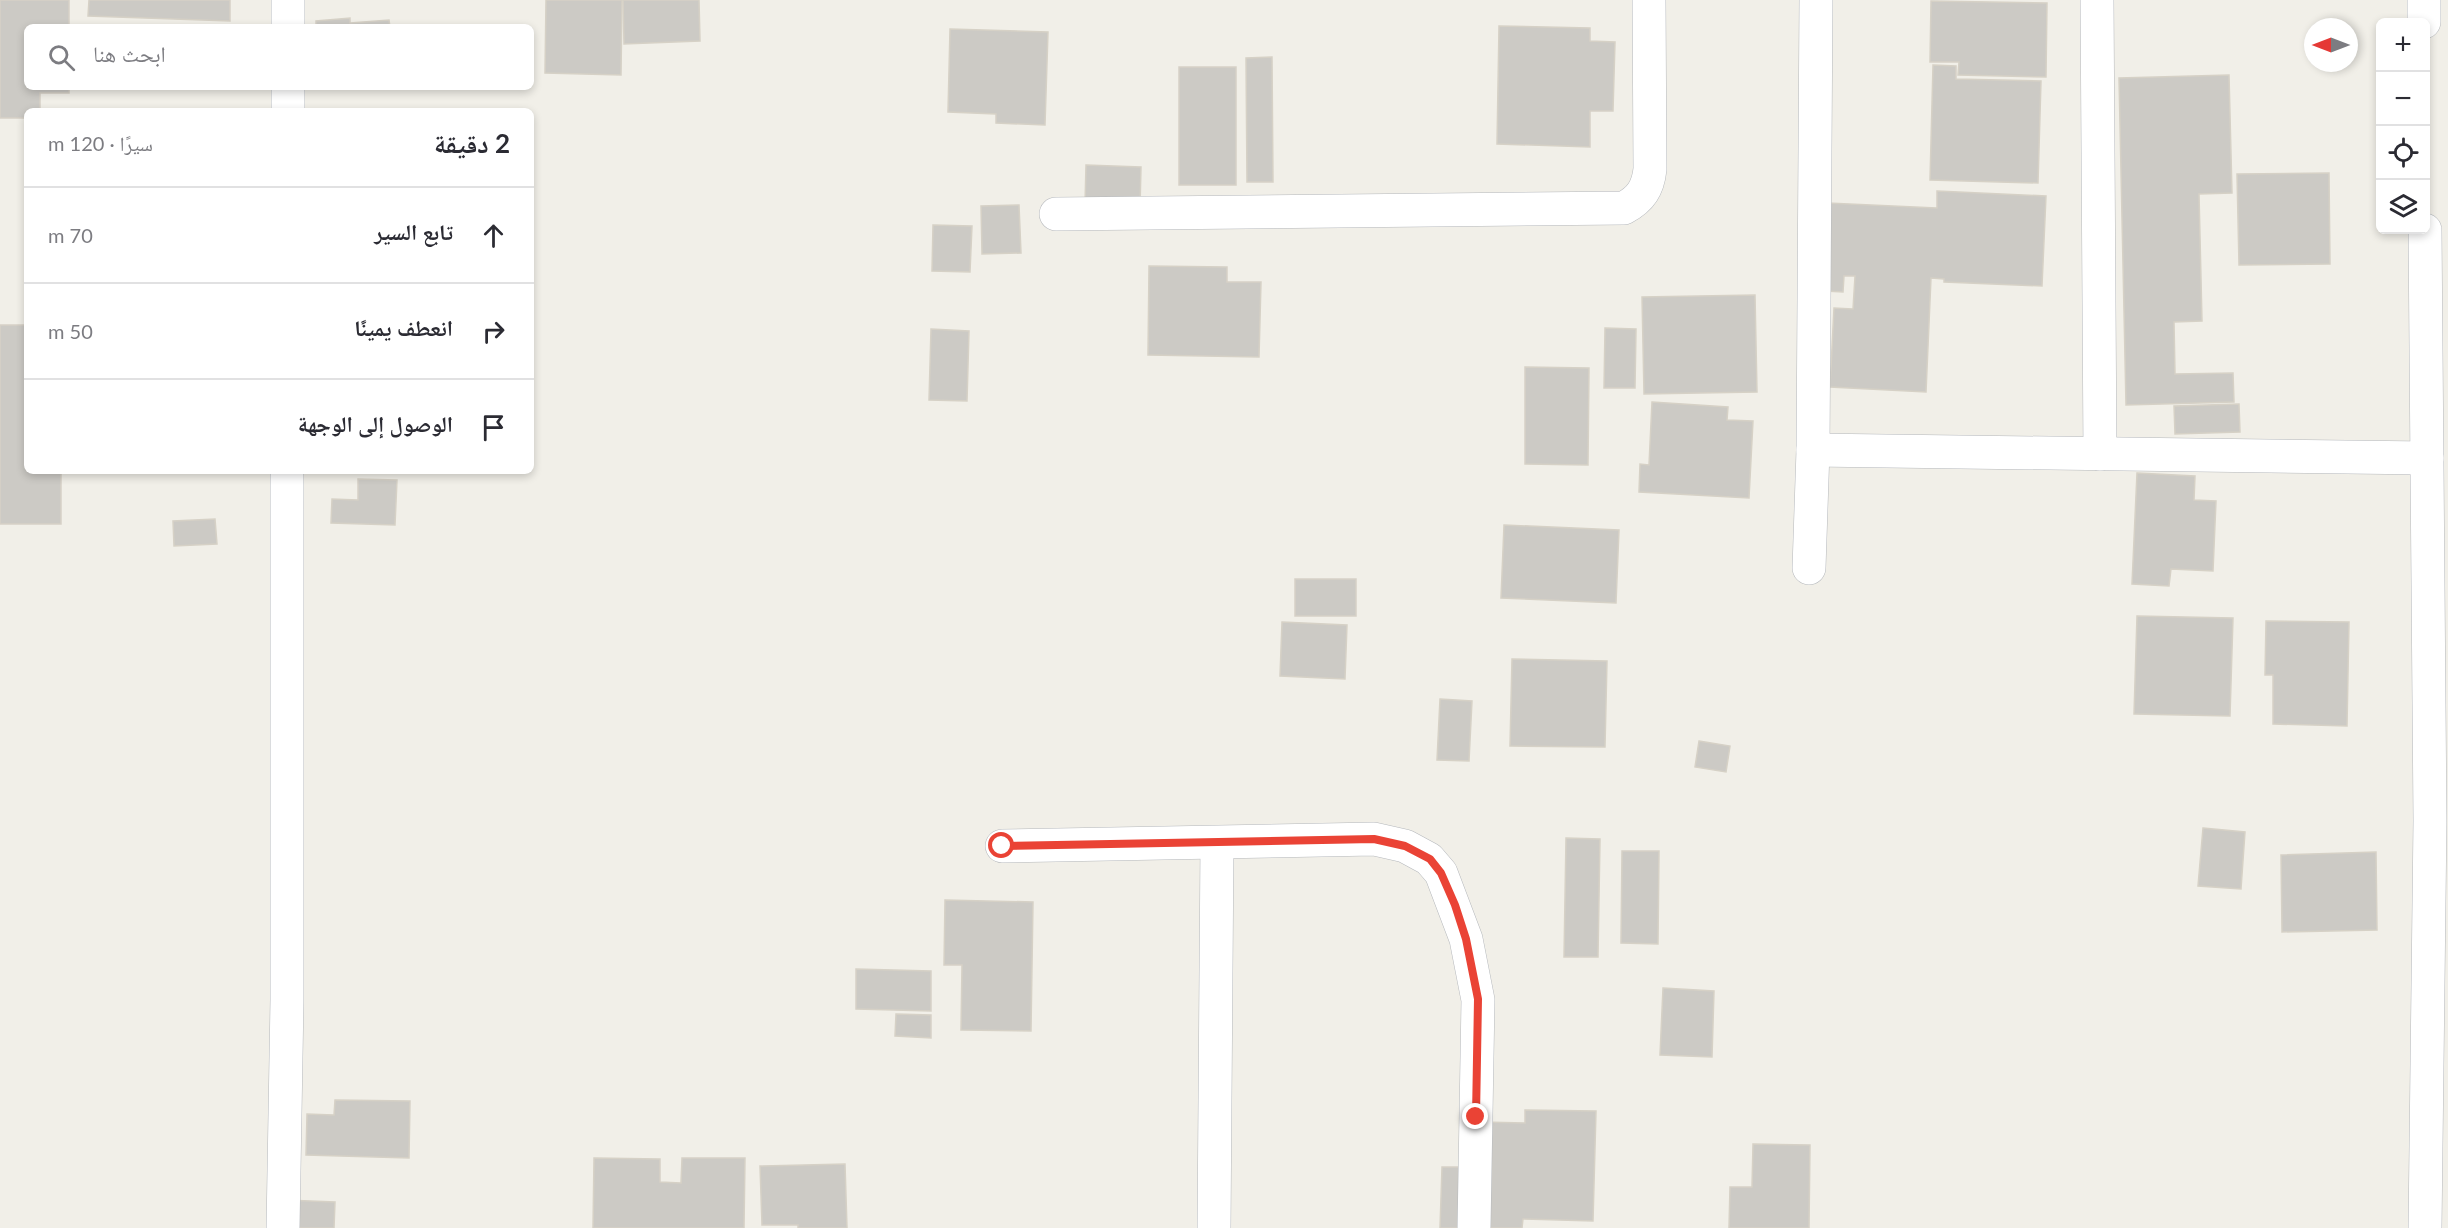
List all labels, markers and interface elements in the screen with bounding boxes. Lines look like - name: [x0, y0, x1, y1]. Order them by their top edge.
- north arrow: [2304, 18, 2358, 72]
- map controls: [2376, 18, 2430, 234]
- button: +: [2376, 18, 2430, 72]
- search box: [24, 24, 534, 90]
- text: ابحث هنا: [93, 40, 166, 67]
- icon: search: [45, 41, 78, 74]
- button: −: [2376, 72, 2430, 126]
- button: locate: [2376, 126, 2430, 180]
- text: 2 دقيقة: [434, 127, 510, 159]
- text: سيرًا · 120 m: [48, 131, 153, 155]
- button: layers: [2376, 180, 2430, 234]
- text: تابع السير: [374, 218, 453, 245]
- icon: ahead: [477, 219, 510, 252]
- text: 70 m: [48, 223, 93, 247]
- text: انعطف يمينًا: [354, 314, 453, 341]
- icon: right: [477, 315, 510, 348]
- text: 50 m: [48, 319, 93, 343]
- text: الوصول إلى الوجهة: [298, 410, 453, 437]
- icon: arrive: [477, 411, 510, 444]
- route start: [988, 832, 1014, 858]
- route end: [1462, 1103, 1488, 1129]

